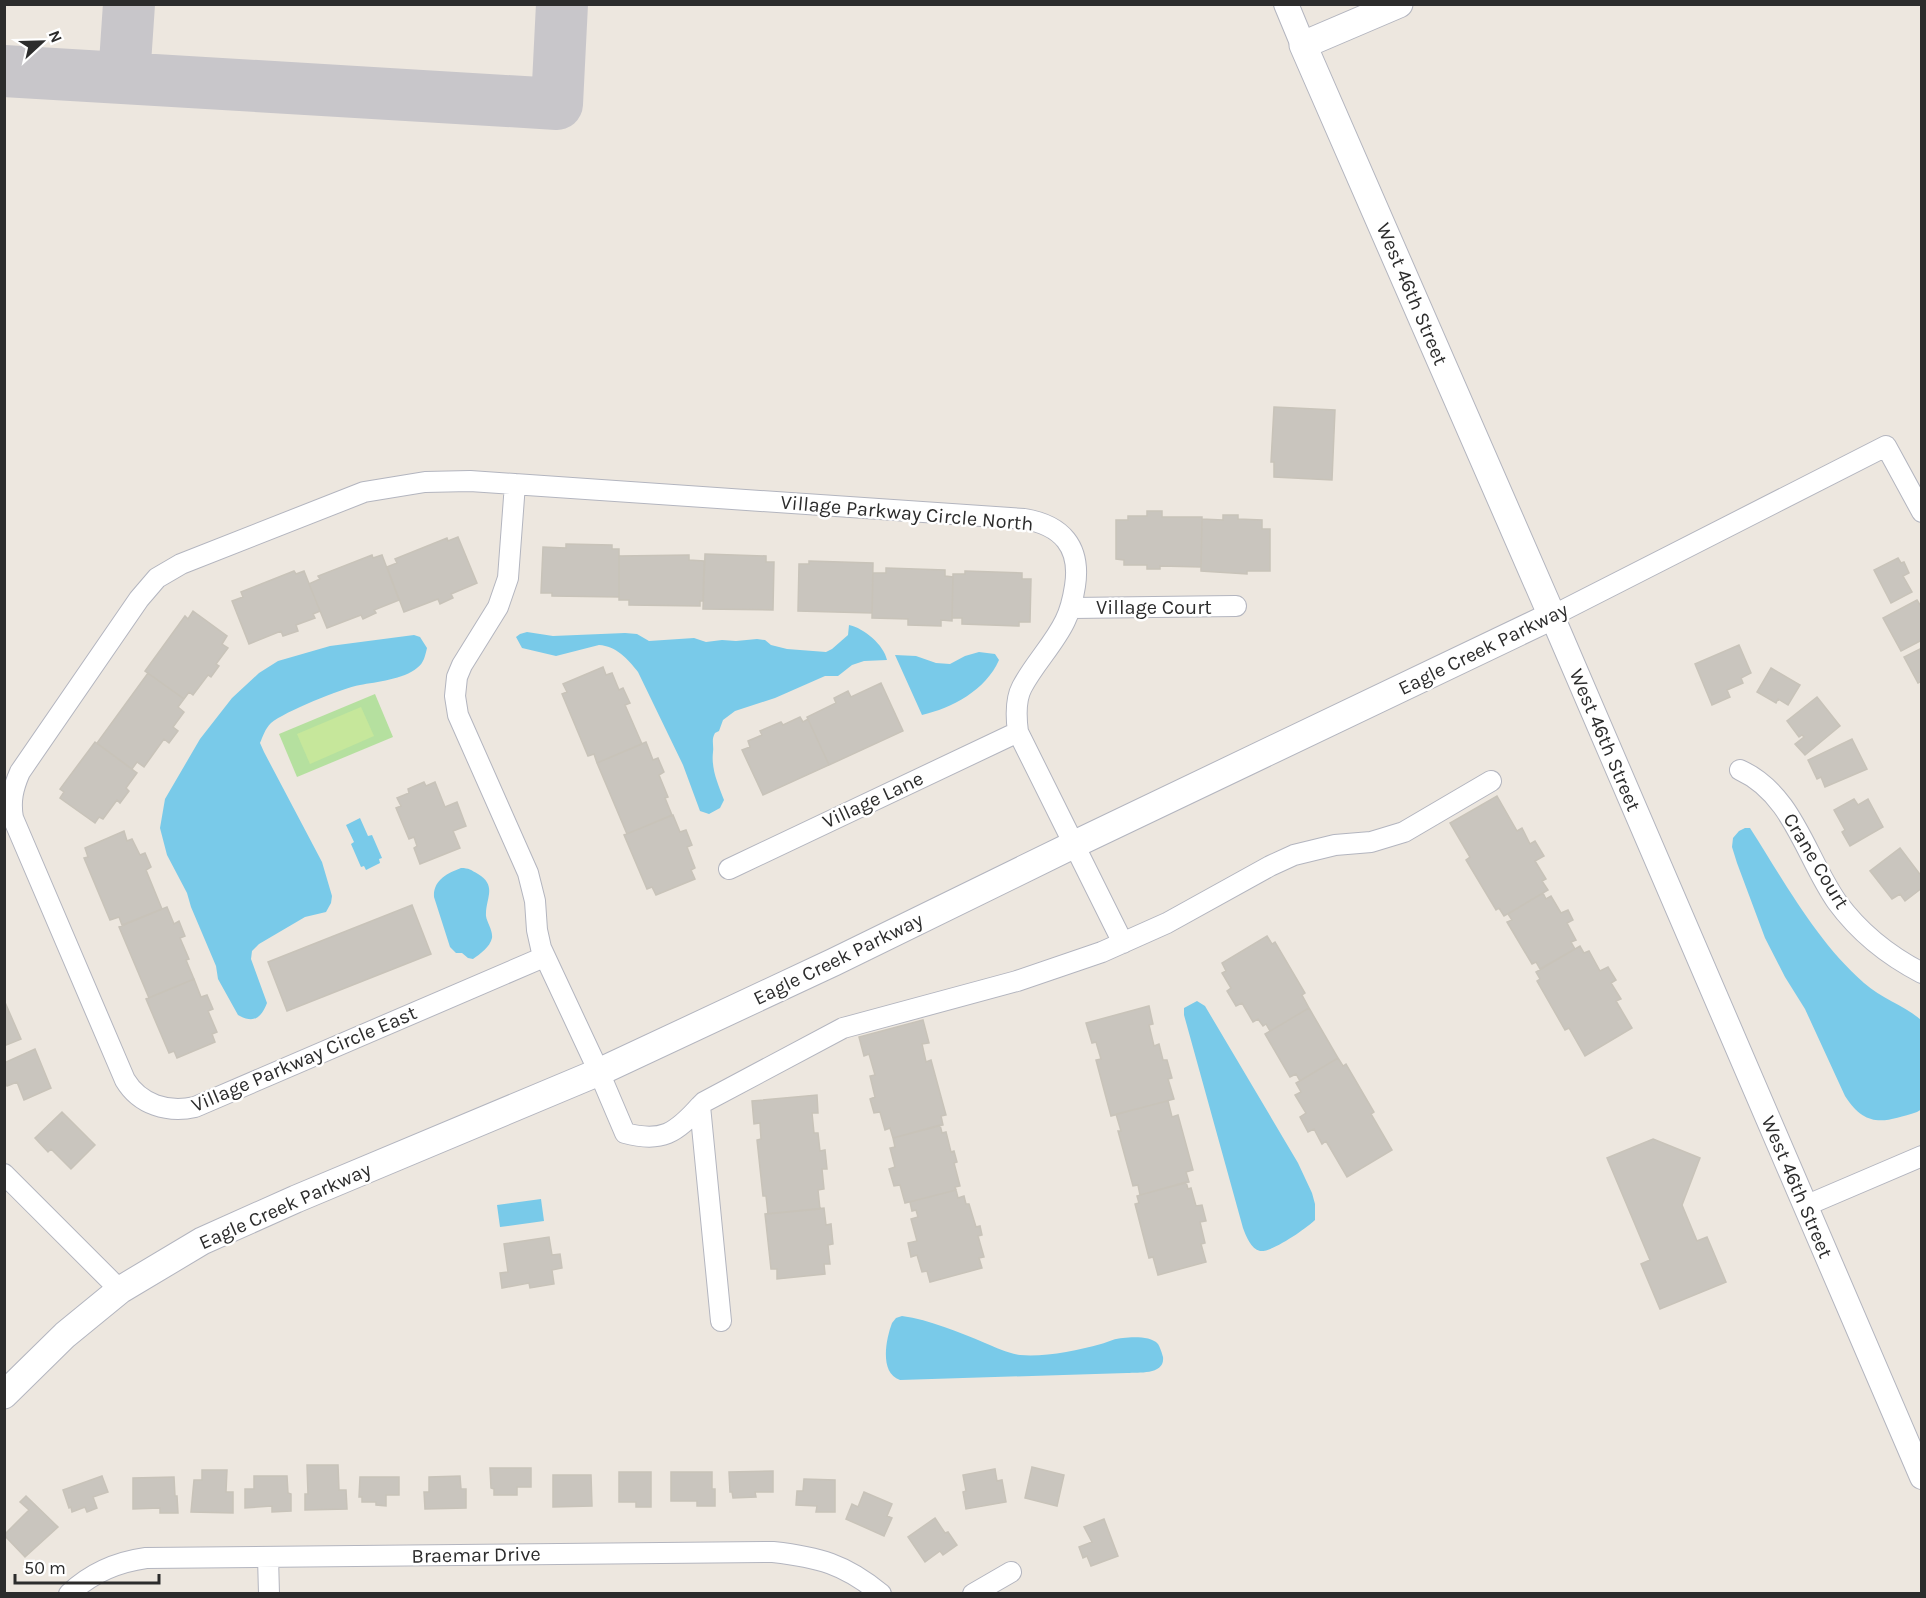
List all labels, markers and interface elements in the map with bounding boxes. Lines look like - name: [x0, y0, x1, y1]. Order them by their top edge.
- north arrow: [12, 12, 72, 72]
- text: N: [44, 28, 66, 45]
- street label: West 46th Street: [1372, 219, 1452, 369]
- street label: Village Parkway Circle North: [780, 490, 1034, 536]
- street label: Village Court: [1096, 596, 1212, 619]
- street label: Eagle Creek Parkway: [1395, 598, 1571, 700]
- street label: West 46th Street: [1565, 665, 1645, 815]
- street label: Village Lane: [819, 767, 927, 833]
- street label: Crane Court: [1778, 809, 1854, 913]
- street label: Eagle Creek Parkway: [750, 908, 926, 1010]
- street label: Village Parkway Circle East: [188, 1001, 421, 1117]
- street label: West 46th Street: [1757, 1112, 1837, 1262]
- street label: Eagle Creek Parkway: [196, 1158, 374, 1254]
- street label: Braemar Drive: [411, 1542, 541, 1568]
- scale bar: [15, 1547, 159, 1585]
- text: 50 m: [24, 1557, 66, 1579]

